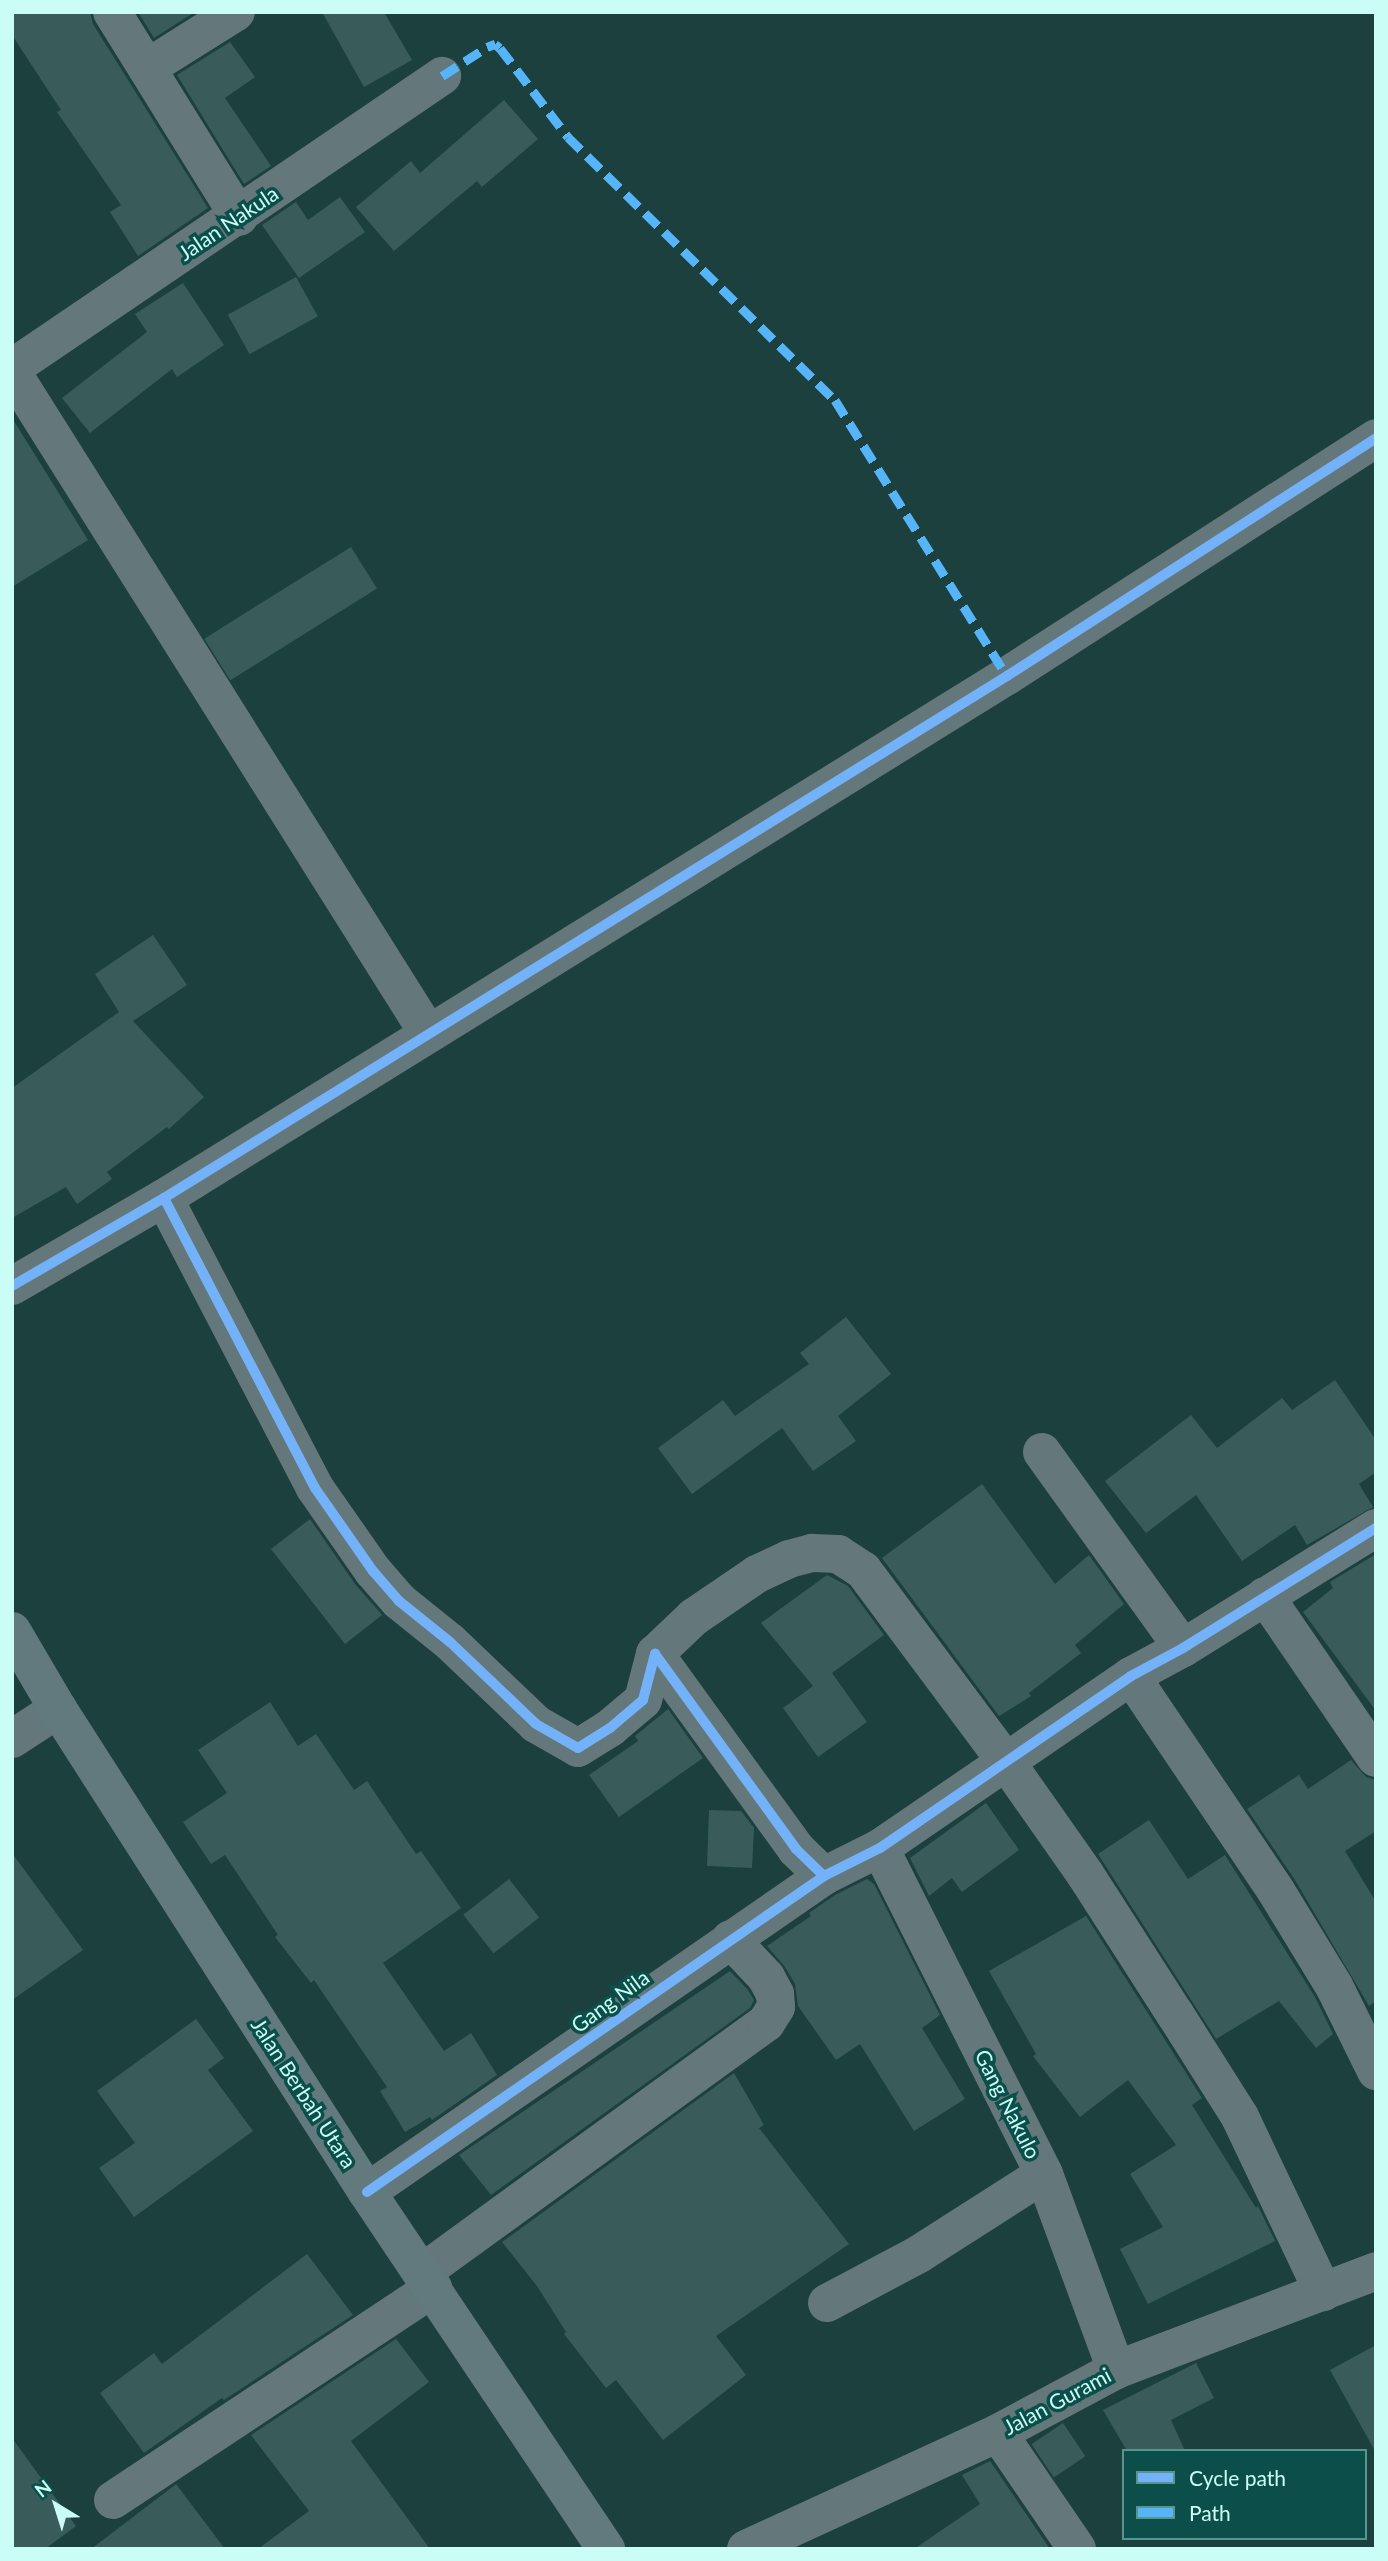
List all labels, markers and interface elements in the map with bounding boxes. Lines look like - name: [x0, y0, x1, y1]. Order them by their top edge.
- street label: Jalan Nakula: [173, 180, 283, 266]
- street label: Gang Nila: [566, 1964, 654, 2038]
- street label: Jalan Berbah Utara: [246, 2013, 362, 2173]
- street label: Gang Nakulo: [970, 2045, 1046, 2163]
- street label: Jalan Gurami: [999, 2362, 1115, 2440]
- legend: [1122, 2449, 1367, 2540]
- text: Cycle path: [1189, 2465, 1286, 2490]
- north arrow: [21, 2470, 91, 2540]
- text: N: [30, 2474, 56, 2502]
- text: Path: [1189, 2500, 1231, 2525]

